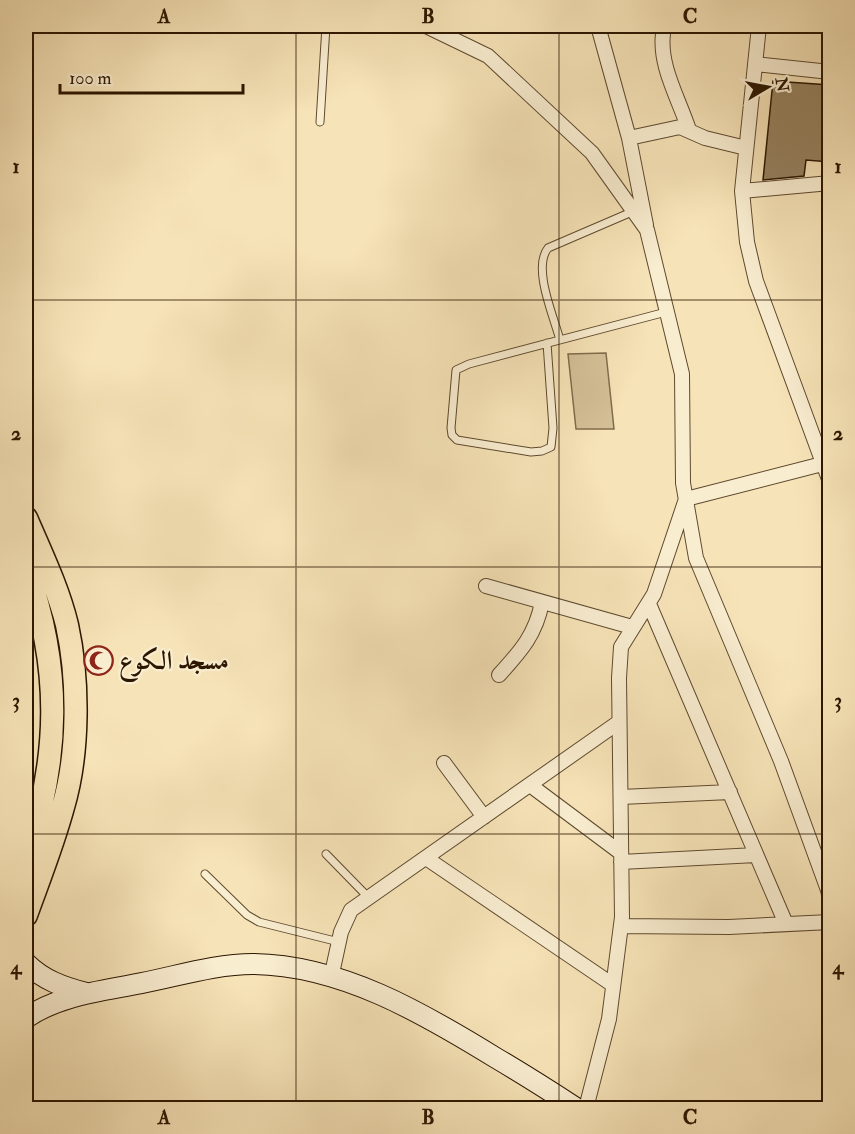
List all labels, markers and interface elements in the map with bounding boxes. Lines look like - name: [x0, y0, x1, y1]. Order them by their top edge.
- text: A: [157, 4, 171, 29]
- text: B: [421, 4, 435, 29]
- text: C: [683, 4, 697, 29]
- scale bar: [60, 57, 243, 95]
- north arrow: [738, 57, 798, 117]
- text: 100 m: [69, 67, 112, 90]
- text: N: [771, 75, 793, 94]
- text: 1: [12, 154, 20, 179]
- text: 1: [834, 154, 842, 179]
- text: 2: [11, 421, 21, 446]
- text: 2: [833, 421, 843, 446]
- mosque icon: مسجد الكوع: [82, 645, 114, 677]
- place label: مسجد الكوع: [119, 645, 229, 682]
- text: 3: [12, 688, 20, 713]
- text: 3: [834, 688, 842, 713]
- text: 4: [10, 955, 23, 980]
- text: 4: [832, 955, 845, 980]
- text: A: [157, 1105, 171, 1130]
- text: B: [421, 1105, 435, 1130]
- text: C: [683, 1105, 697, 1130]

